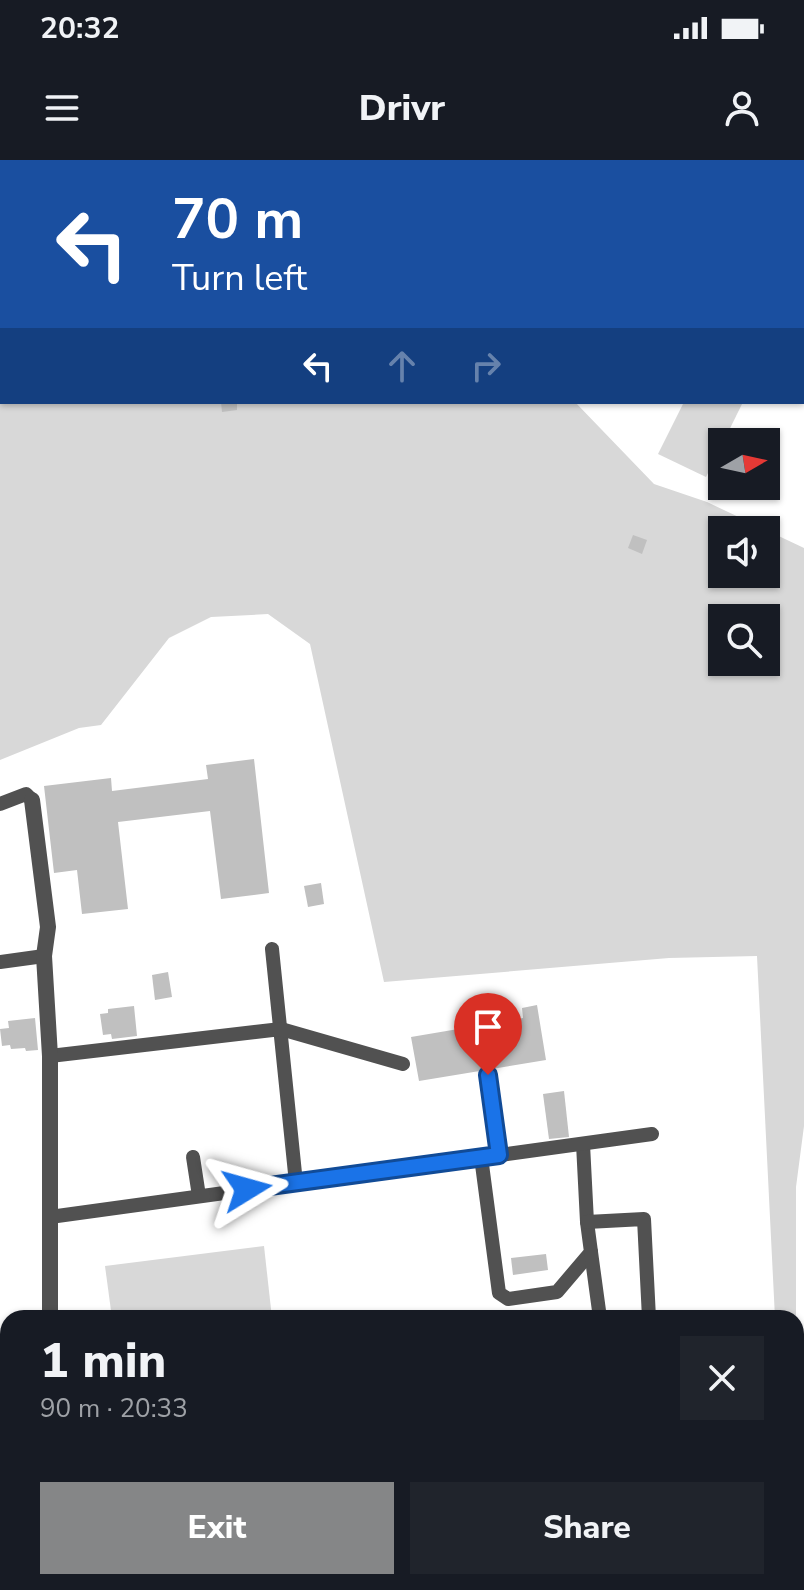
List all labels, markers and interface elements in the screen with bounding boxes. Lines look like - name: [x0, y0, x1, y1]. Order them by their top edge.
- text: 20:32: [40, 8, 119, 49]
- text: Drivr: [359, 84, 445, 133]
- icon: menu: [40, 86, 84, 130]
- icon: person: [720, 86, 764, 130]
- text: 70 m: [172, 181, 303, 258]
- icon: left: [40, 192, 144, 296]
- text: Turn left: [172, 254, 307, 303]
- icon: left: [296, 344, 340, 388]
- icon: ahead: [380, 344, 424, 388]
- icon: right: [464, 344, 508, 388]
- north arrow: [708, 428, 780, 500]
- map controls: [708, 428, 780, 676]
- button: sound: [708, 516, 780, 588]
- button: search: [708, 604, 780, 676]
- pin: [454, 993, 522, 1075]
- icon: arrive: [466, 1005, 510, 1049]
- position arrow: [205, 1147, 289, 1231]
- text: 1 min: [40, 1328, 166, 1394]
- button: close: [680, 1336, 764, 1420]
- text: 90 m · 20:33: [40, 1391, 188, 1426]
- button: Exit: [40, 1482, 394, 1574]
- button: Share: [410, 1482, 764, 1574]

